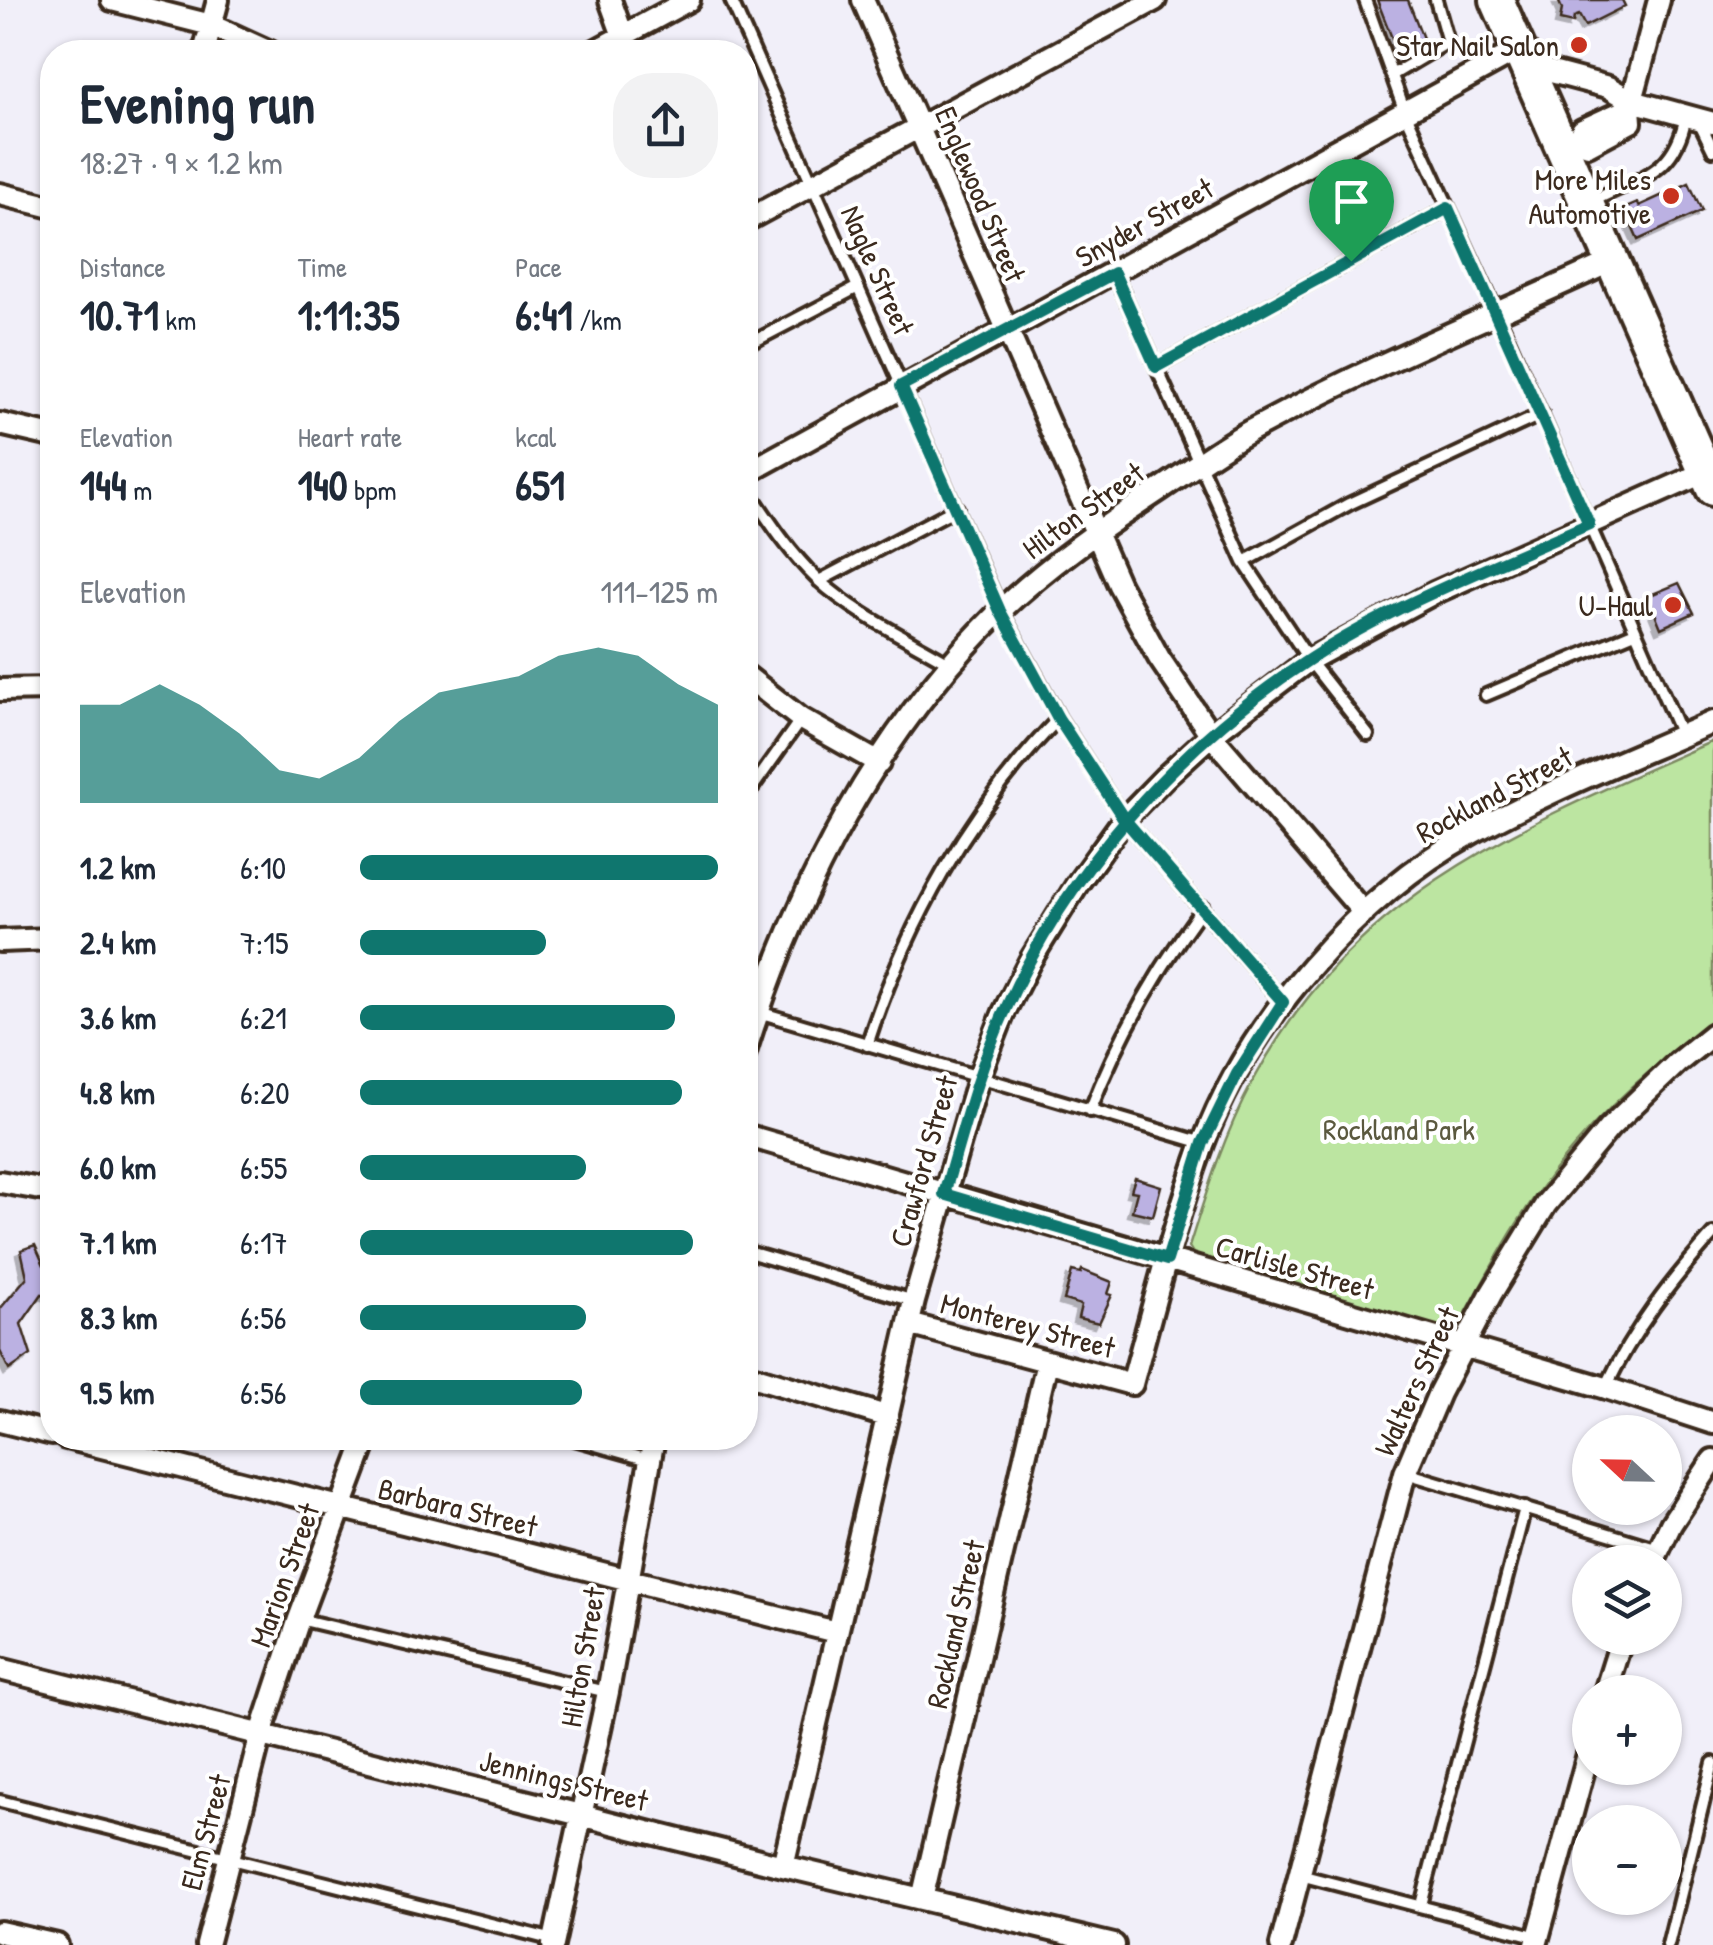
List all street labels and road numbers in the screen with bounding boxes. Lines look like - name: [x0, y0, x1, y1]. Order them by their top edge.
- street label: Englewood Street: [926, 100, 1036, 288]
- street label: Snyder Street: [1068, 167, 1221, 276]
- street label: Nagle Street: [832, 199, 925, 342]
- street label: Hilton Street: [1014, 452, 1153, 568]
- street label: Rockland Street: [1409, 736, 1580, 852]
- street label: Crawford Street: [879, 1070, 967, 1251]
- street label: Carlisle Street: [1211, 1225, 1379, 1309]
- street label: Monterey Street: [937, 1283, 1120, 1368]
- street label: Walters Street: [1364, 1299, 1468, 1462]
- street label: Barbara Street: [374, 1468, 542, 1546]
- street label: Marion Street: [240, 1497, 329, 1652]
- street label: Rockland Street: [916, 1535, 994, 1712]
- street label: Hilton Street: [550, 1583, 614, 1730]
- street label: Jennings Street: [476, 1740, 653, 1820]
- street label: Elm Street: [170, 1769, 240, 1894]

